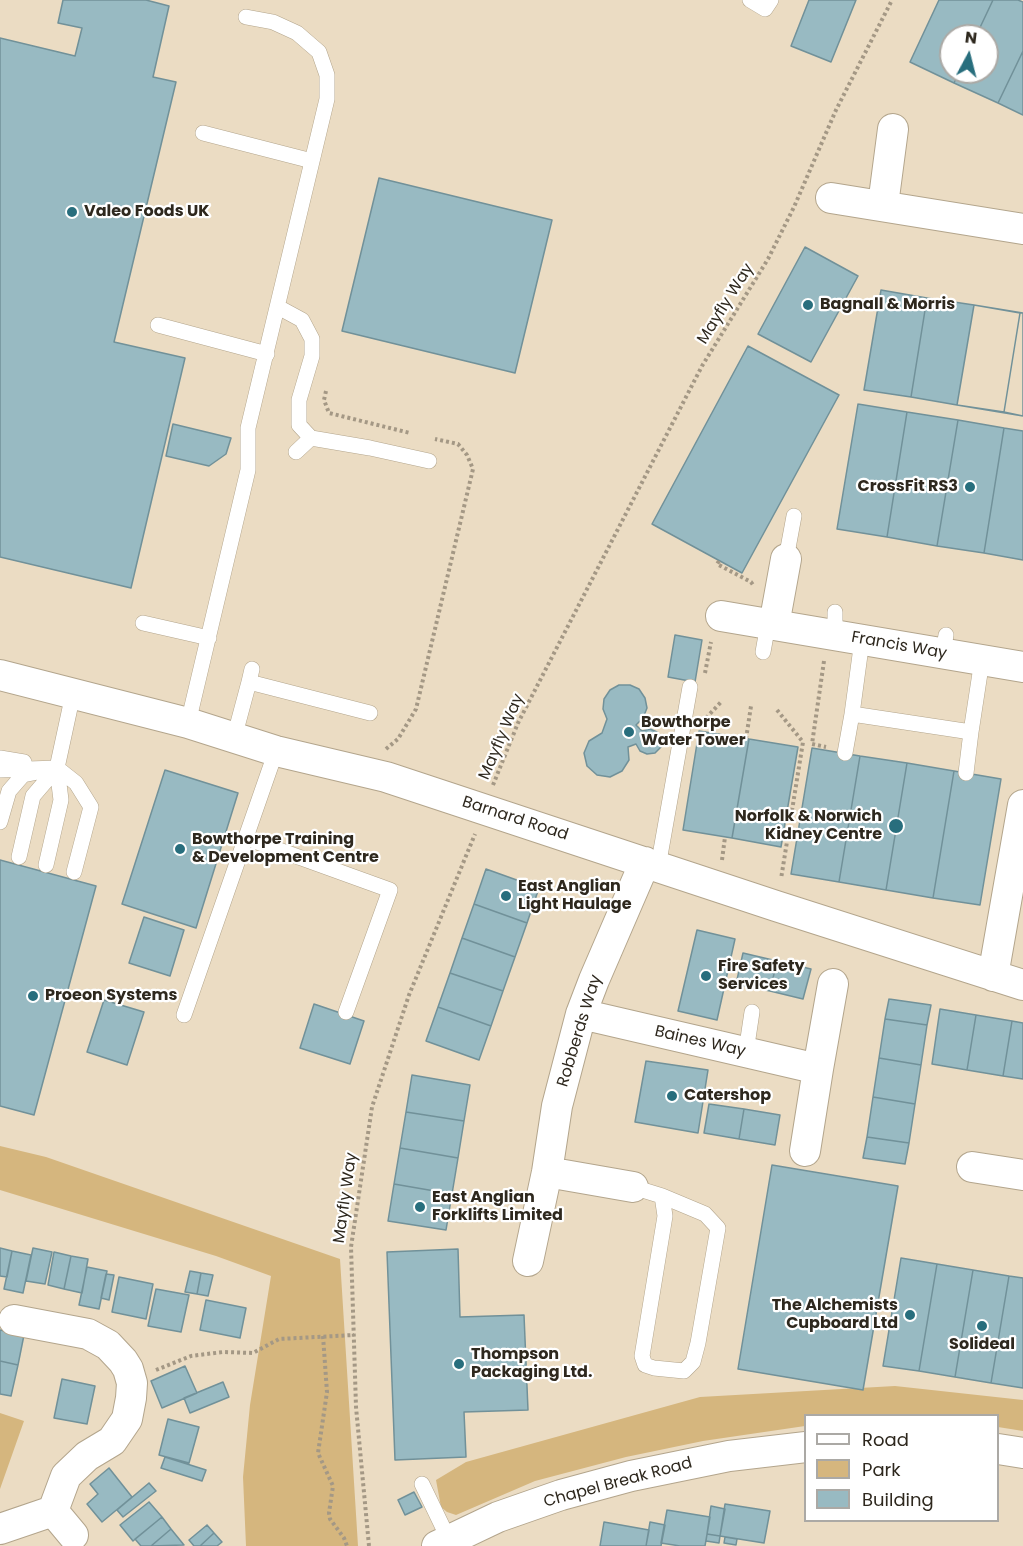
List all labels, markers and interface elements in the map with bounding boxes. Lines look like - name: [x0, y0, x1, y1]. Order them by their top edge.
- north arrow: [939, 24, 999, 84]
- text: N: [964, 25, 978, 50]
- place label: Valeo Foods UK: [84, 202, 209, 222]
- marker: Valeo Foods UK: [65, 205, 79, 219]
- street label: Mayfly Way: [694, 260, 758, 348]
- place label: Bagnall & Morris: [820, 295, 955, 315]
- marker: Bagnall & Morris: [801, 298, 815, 312]
- place label: CrossFit RS3: [858, 477, 958, 497]
- marker: CrossFit RS3: [963, 480, 977, 494]
- street label: Francis Way: [850, 628, 948, 664]
- street label: Mayfly Way: [475, 691, 529, 783]
- place label: Bowthorpe Water Tower: [641, 713, 745, 751]
- marker: Bowthorpe Water Tower: [622, 725, 636, 739]
- street label: Barnard Road: [460, 793, 570, 845]
- place label: Norfolk & Norwich Kidney Centre: [735, 807, 882, 845]
- marker: Norfolk & Norwich Kidney Centre: [887, 817, 905, 835]
- place label: Bowthorpe Training & Development Centre: [192, 830, 379, 868]
- marker: Bowthorpe Training & Development Centre: [173, 842, 187, 856]
- place label: East Anglian Light Haulage: [518, 877, 632, 915]
- marker: East Anglian Light Haulage: [499, 889, 513, 903]
- place label: Fire Safety Services: [718, 957, 804, 995]
- marker: Fire Safety Services: [699, 969, 713, 983]
- street label: Robberds Way: [554, 973, 606, 1089]
- place label: Proeon Systems: [45, 986, 177, 1006]
- marker: Proeon Systems: [26, 989, 40, 1003]
- street label: Baines Way: [653, 1022, 747, 1062]
- place label: Catershop: [684, 1086, 771, 1106]
- marker: Catershop: [665, 1089, 679, 1103]
- street label: Mayfly Way: [330, 1151, 362, 1245]
- place label: East Anglian Forklifts Limited: [432, 1188, 563, 1226]
- marker: East Anglian Forklifts Limited: [413, 1200, 427, 1214]
- place label: The Alchemists Cupboard Ltd: [772, 1296, 898, 1334]
- marker: The Alchemists Cupboard Ltd: [903, 1308, 917, 1322]
- marker: Solideal: [975, 1319, 989, 1333]
- place label: Solideal: [949, 1335, 1015, 1355]
- place label: Thompson Packaging Ltd.: [471, 1345, 592, 1383]
- marker: Thompson Packaging Ltd.: [452, 1357, 466, 1371]
- legend: [804, 1414, 999, 1522]
- text: Road: [862, 1427, 909, 1452]
- street label: Chapel Break Road: [542, 1454, 694, 1512]
- text: Park: [862, 1457, 901, 1482]
- text: Building: [862, 1487, 934, 1512]

